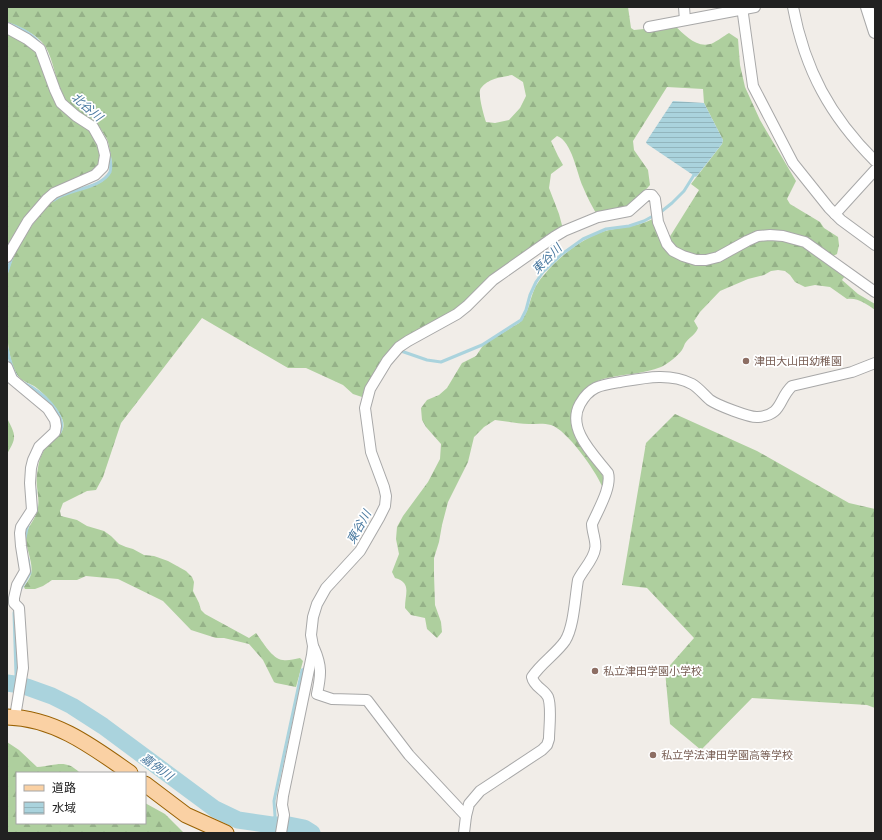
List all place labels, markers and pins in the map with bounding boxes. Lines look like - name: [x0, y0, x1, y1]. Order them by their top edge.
- place label: 津田大山田幼稚園: [754, 355, 842, 368]
- marker: 津田大山田幼稚園: [741, 356, 751, 366]
- place label: 私立津田学園小学校: [603, 665, 702, 678]
- marker: 私立津田学園小学校: [590, 666, 600, 676]
- place label: 私立学法津田学園高等学校: [661, 749, 793, 762]
- marker: 私立学法津田学園高等学校: [648, 750, 658, 760]

